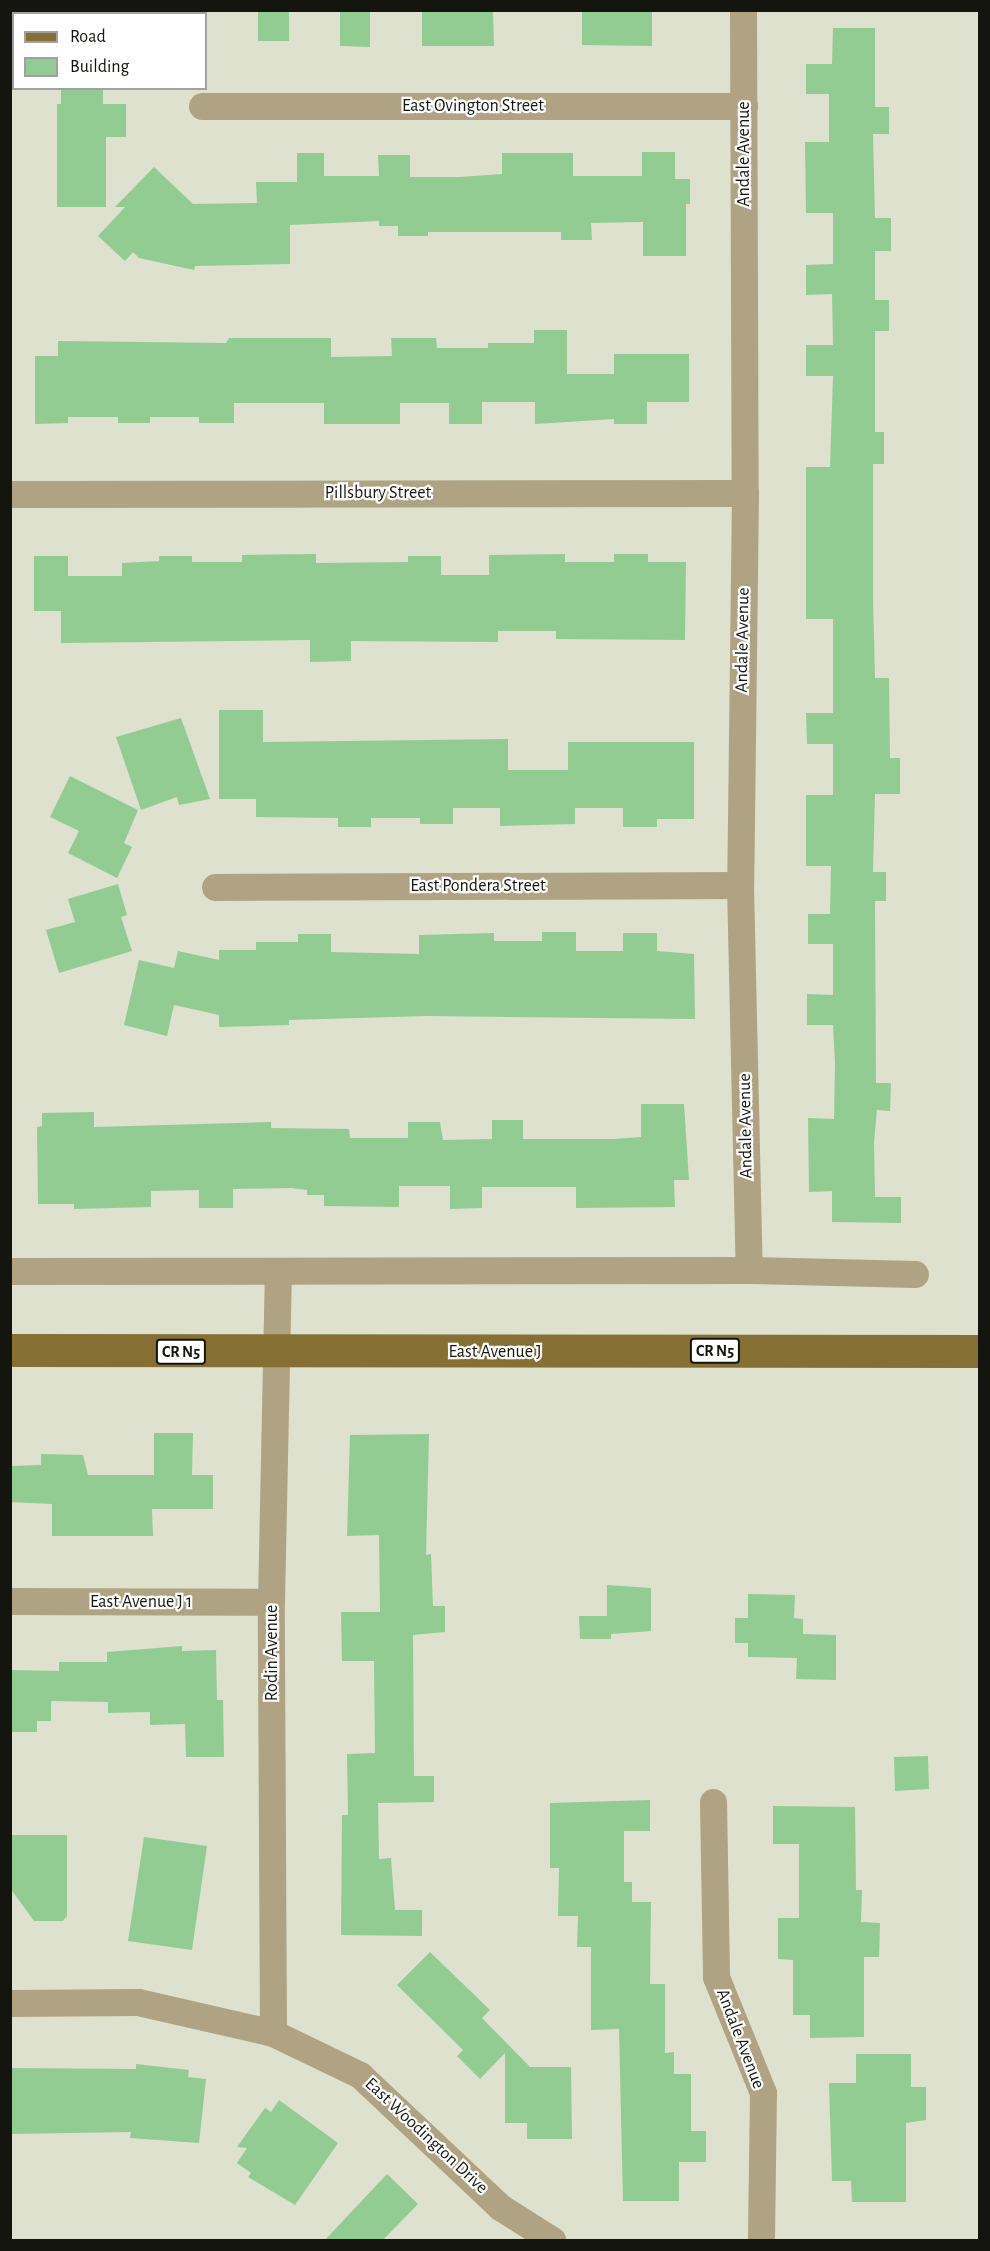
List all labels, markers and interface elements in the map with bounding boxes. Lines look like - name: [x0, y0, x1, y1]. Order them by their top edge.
- legend: [12, 12, 207, 90]
- text: Road: [70, 28, 106, 46]
- text: Building: [70, 58, 129, 76]
- street label: East Ovington Street: [402, 95, 544, 117]
- street label: Andale Avenue: [733, 101, 755, 207]
- street label: Pillsbury Street: [325, 482, 431, 504]
- street label: Andale Avenue: [731, 587, 755, 693]
- street label: East Pondera Street: [410, 875, 546, 897]
- street label: Andale Avenue: [734, 1073, 758, 1179]
- road number: CR N5: [690, 1338, 740, 1364]
- road number: CR N5: [156, 1339, 207, 1365]
- street label: East Avenue J: [448, 1341, 542, 1363]
- street label: East Avenue J 1: [90, 1591, 192, 1613]
- street label: Rodin Avenue: [261, 1605, 283, 1701]
- street label: Andale Avenue: [711, 1986, 769, 2092]
- street label: East Woodington Drive: [360, 2073, 492, 2199]

